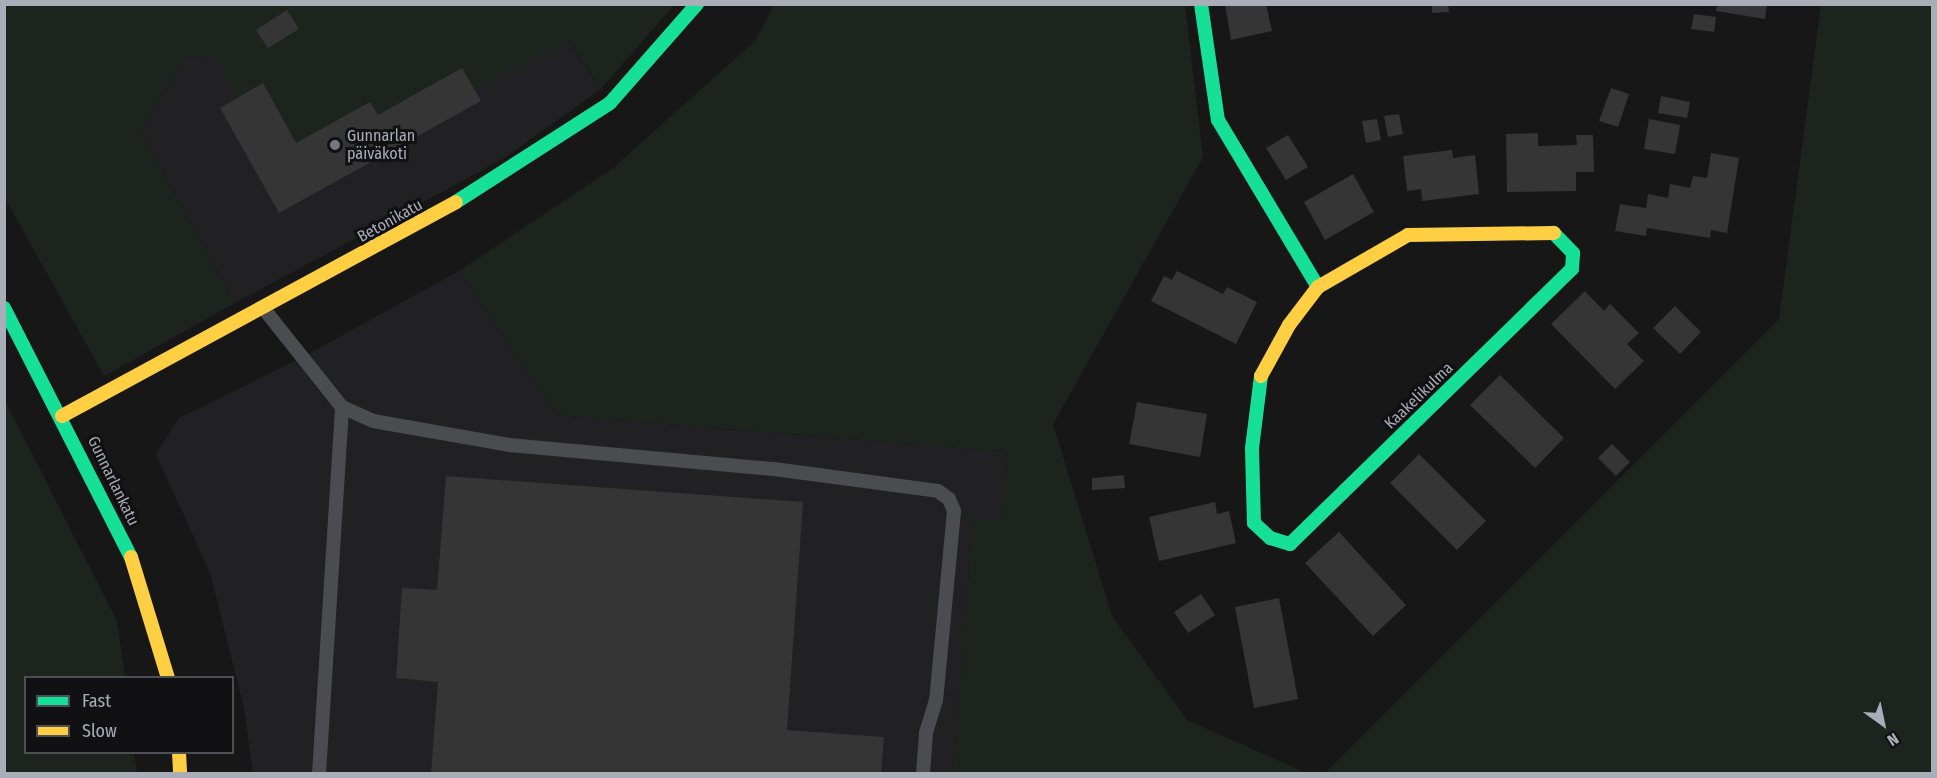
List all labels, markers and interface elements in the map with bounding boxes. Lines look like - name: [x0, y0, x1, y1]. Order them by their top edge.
- place label: Gunnarlan päiväkoti: [347, 126, 415, 164]
- marker: Gunnarlan päiväkoti: [328, 138, 342, 152]
- street label: Betonikatu: [354, 195, 426, 247]
- street label: Kaakelikulma: [1381, 359, 1457, 433]
- street label: Gunnarlankatu: [83, 433, 143, 529]
- legend: [24, 676, 234, 754]
- text: Fast: [82, 690, 111, 712]
- north arrow: [1853, 694, 1913, 754]
- text: Slow: [82, 720, 117, 742]
- text: N: [1884, 729, 1902, 750]

